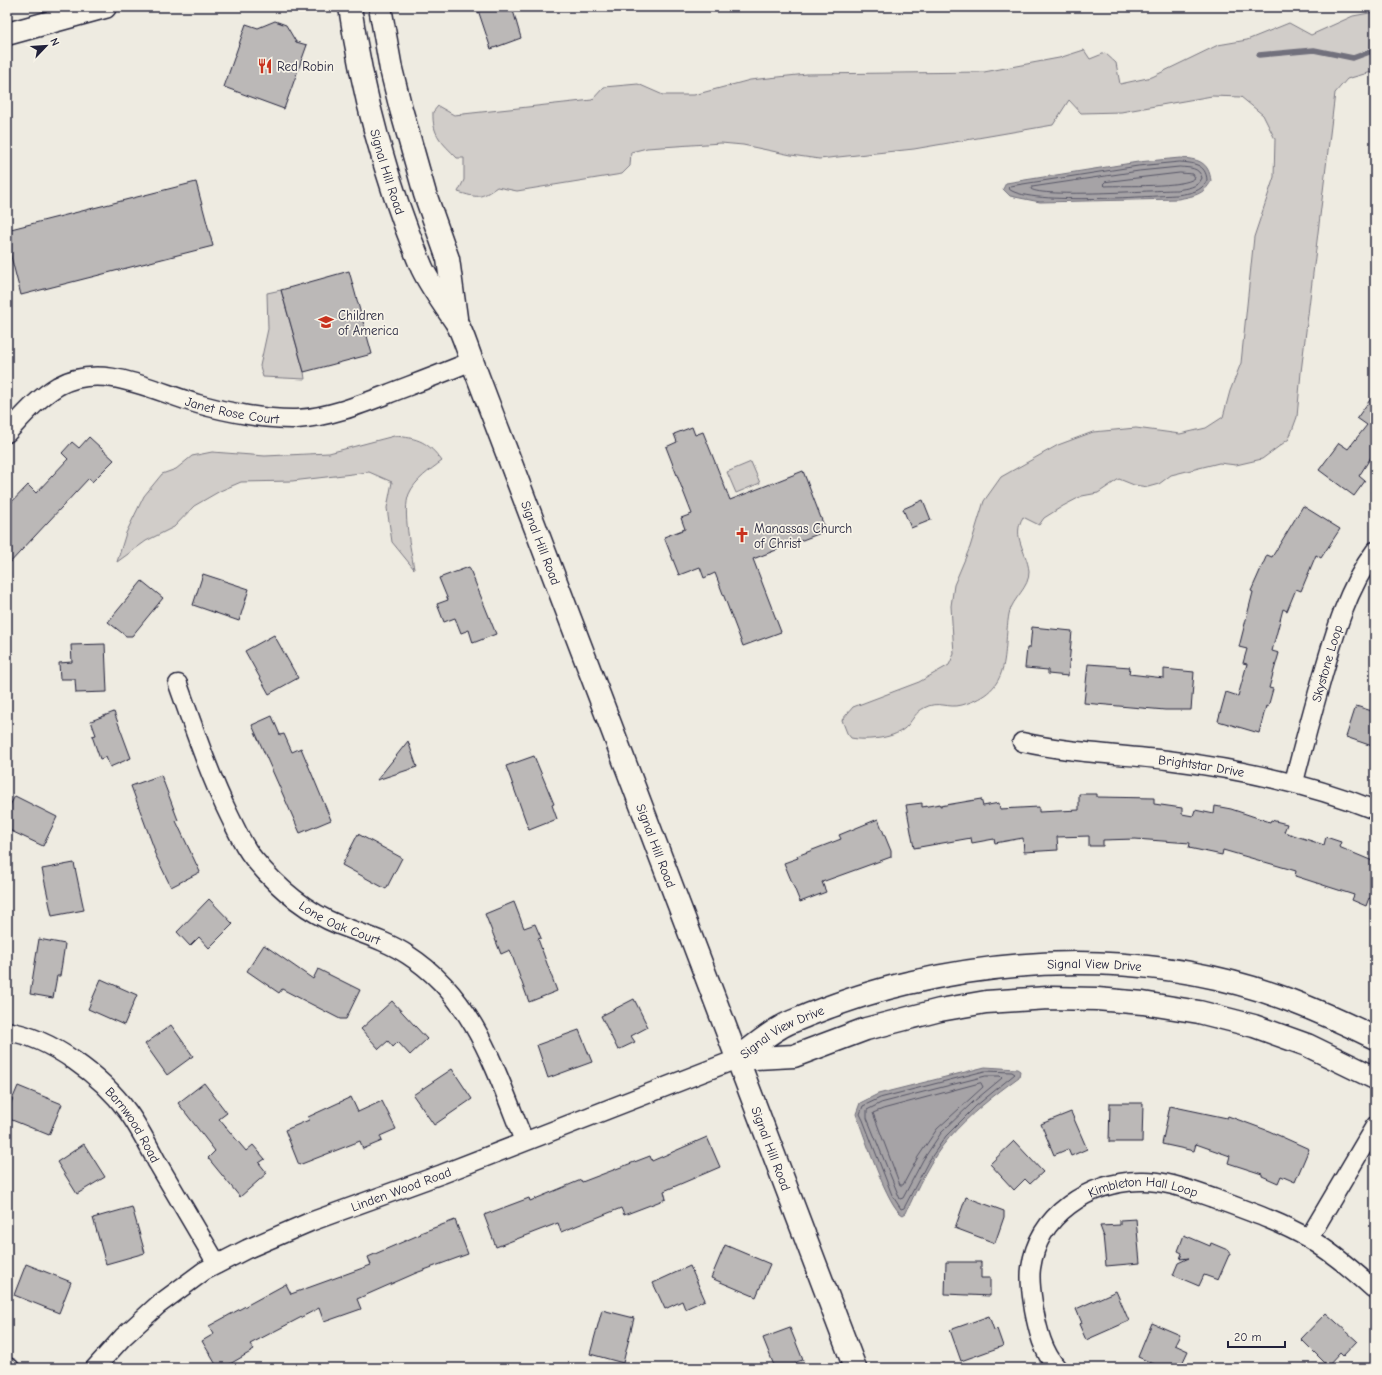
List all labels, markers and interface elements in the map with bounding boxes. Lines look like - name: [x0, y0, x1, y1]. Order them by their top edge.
- north arrow: [26, 26, 66, 66]
- text: N: [47, 36, 62, 48]
- restaurant icon: Red Robin: [256, 57, 274, 75]
- place label: Red Robin: [277, 59, 334, 74]
- street label: Signal Hill Road: [368, 127, 408, 216]
- place label: Children of America: [338, 308, 399, 338]
- school or university icon: Children of America: [317, 313, 335, 331]
- street label: Janet Rose Court: [183, 393, 281, 426]
- street label: Signal Hill Road: [518, 499, 564, 587]
- place label: Manassas Church of Christ: [754, 521, 852, 551]
- church icon: Manassas Church of Christ: [733, 526, 751, 544]
- street label: Skystone Loop: [1308, 623, 1345, 704]
- street label: Brightstar Drive: [1158, 752, 1246, 780]
- street label: Signal Hill Road: [634, 801, 679, 890]
- street label: Lone Oak Court: [297, 898, 384, 948]
- street label: Signal View Drive: [1047, 956, 1143, 974]
- street label: Signal View Drive: [737, 1002, 826, 1061]
- street label: Barnwood Road: [103, 1084, 163, 1165]
- street label: Signal Hill Road: [749, 1104, 794, 1193]
- street label: Linden Wood Road: [349, 1164, 453, 1214]
- street label: Kimbleton Hall Loop: [1086, 1173, 1200, 1200]
- scale bar: [1228, 1323, 1285, 1349]
- text: 20 m: [1234, 1330, 1262, 1344]

